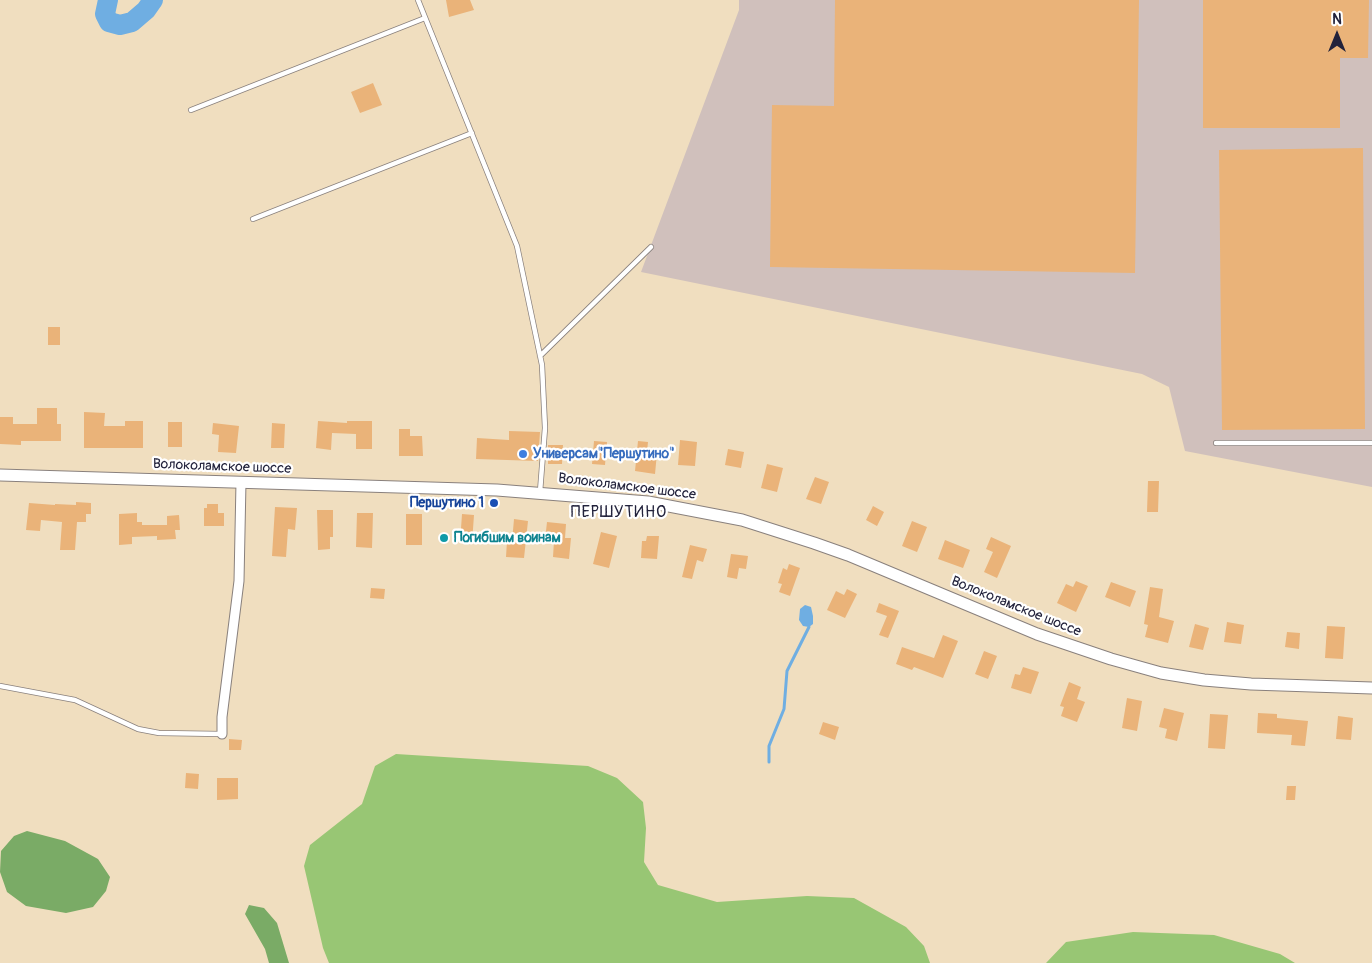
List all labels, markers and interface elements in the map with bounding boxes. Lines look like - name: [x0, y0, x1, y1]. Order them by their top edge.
- north arrow: [1312, 10, 1362, 60]
- text: N: [1332, 11, 1342, 28]
- place label: Универсам"Першутино": [533, 446, 675, 462]
- marker: Универсам"Першутино": [517, 448, 529, 460]
- street label: Волоколамское шоссе: [152, 456, 292, 478]
- street label: Волоколамское шоссе: [557, 470, 697, 504]
- place label: Першутино 1: [410, 495, 484, 511]
- marker: Першутино 1: [488, 497, 500, 509]
- district label: ПЕРШУТИНО: [570, 503, 668, 523]
- place label: Погибшим воинам: [454, 530, 561, 546]
- marker: Погибшим воинам: [438, 532, 450, 544]
- street label: Волоколамское шоссе: [949, 573, 1083, 641]

